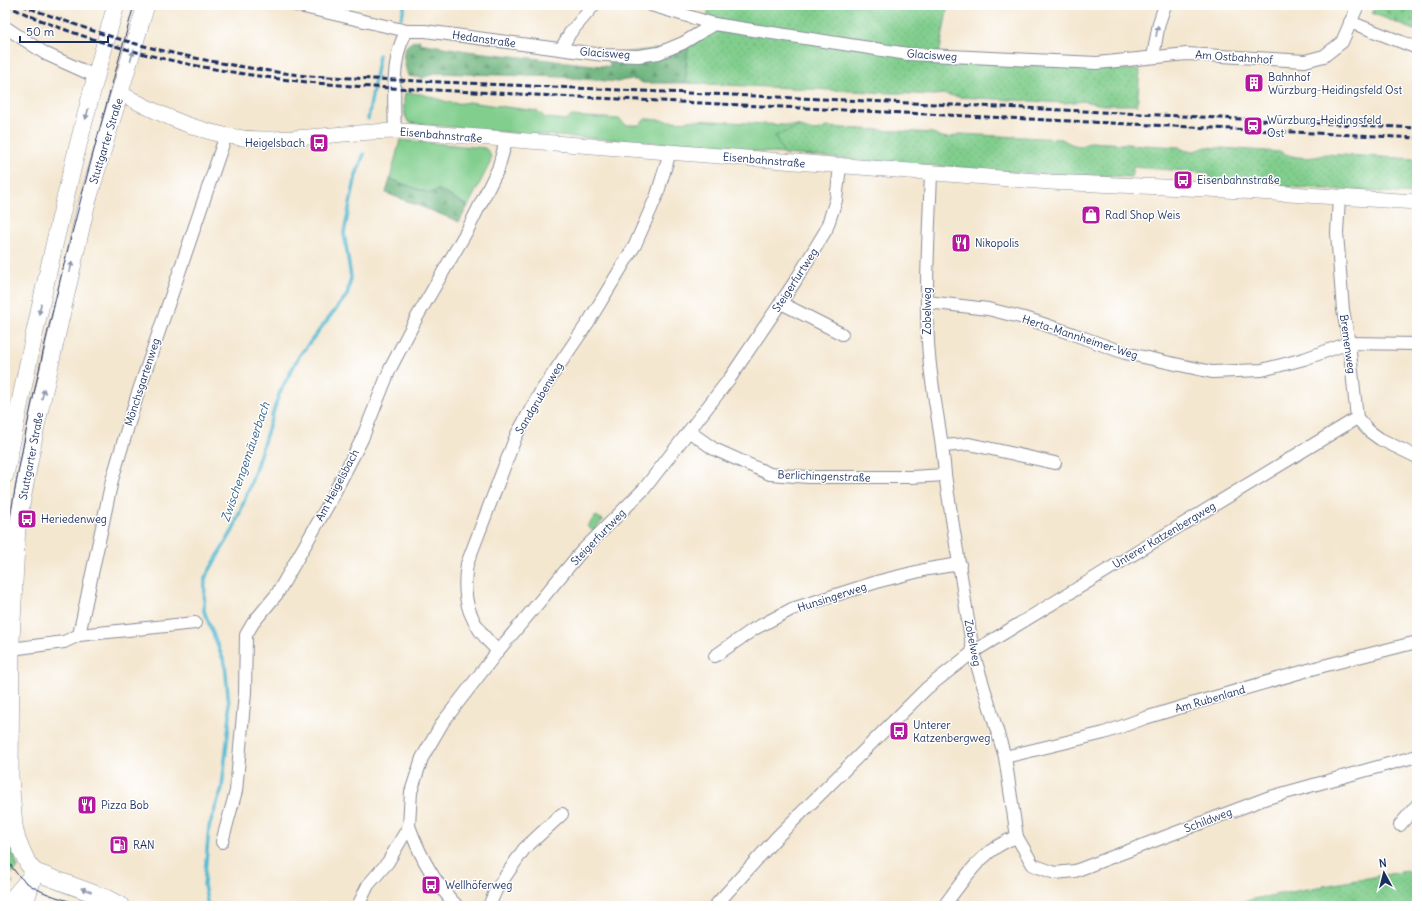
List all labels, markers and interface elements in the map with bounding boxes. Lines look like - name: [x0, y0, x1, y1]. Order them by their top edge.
- scale bar: [20, 18, 108, 44]
- text: 50 m: [26, 24, 55, 39]
- one-way arrow: [1154, 25, 1160, 37]
- street label: Hedanstraße: [451, 28, 517, 50]
- street label: Glacisweg: [579, 44, 631, 62]
- street label: Glacisweg: [906, 46, 958, 64]
- street label: Am Ostbahnhof: [1195, 47, 1274, 67]
- one-way arrow: [129, 49, 135, 61]
- place label: Bahnhof Würzburg-Heidingsfeld Ost: [1268, 70, 1403, 97]
- building icon: Bahnhof Würzburg-Heidingsfeld Ost: [1243, 72, 1265, 94]
- street label: Stuttgarter Straße: [86, 96, 126, 186]
- one-way arrow: [83, 108, 89, 120]
- place label: Würzburg-Heidingsfeld Ost: [1267, 113, 1382, 140]
- station icon: Würzburg-Heidingsfeld Ost: [1242, 115, 1264, 137]
- street label: Eisenbahnstraße: [399, 124, 483, 146]
- bus stop icon: Heigelsbach: [308, 132, 330, 154]
- place label: Heigelsbach: [245, 136, 305, 150]
- street label: Eisenbahnstraße: [722, 149, 806, 171]
- bus stop icon: Eisenbahnstraße: [1172, 169, 1194, 191]
- place label: Eisenbahnstraße: [1197, 173, 1280, 187]
- shop icon: Radl Shop Weis: [1080, 204, 1102, 226]
- place label: Radl Shop Weis: [1105, 208, 1180, 222]
- restaurant icon: Nikopolis: [950, 232, 972, 254]
- place label: Nikopolis: [975, 236, 1019, 250]
- street label: Steigerfurtweg: [769, 245, 821, 315]
- one-way arrow: [69, 261, 75, 274]
- street label: Zobelweg: [920, 287, 934, 335]
- one-way arrow: [37, 303, 43, 315]
- street label: Herta-Mannheimer-Weg: [1020, 312, 1140, 362]
- street label: Bremenweg: [1337, 313, 1359, 375]
- street label: Mönchsgartenweg: [121, 336, 163, 428]
- street label: Sandgrubenweg: [512, 360, 566, 436]
- one-way arrow: [41, 388, 47, 400]
- water label: Zwischengemäuerbach: [217, 399, 273, 524]
- street label: Stuttgarter Straße: [16, 411, 46, 501]
- street label: Am Heigelsbach: [312, 447, 362, 523]
- street label: Berlichingenstraße: [777, 467, 871, 485]
- street label: Unterer Katzenbergweg: [1110, 499, 1218, 571]
- street label: Steigerfurtweg: [567, 506, 629, 568]
- bus stop icon: Heriedenweg: [16, 508, 38, 530]
- place label: Heriedenweg: [41, 512, 107, 526]
- street label: Hunsingerweg: [796, 579, 868, 615]
- street label: Zobelweg: [962, 618, 984, 668]
- street label: Am Rubenland: [1173, 682, 1247, 716]
- place label: Unterer Katzenbergweg: [913, 718, 990, 745]
- bus stop icon: Unterer Katzenbergweg: [888, 720, 910, 742]
- restaurant icon: Pizza Bob: [76, 794, 98, 816]
- place label: Pizza Bob: [101, 798, 149, 812]
- street label: Schildweg: [1182, 804, 1234, 836]
- fuel station icon: RAN: [108, 834, 130, 856]
- place label: RAN: [133, 838, 155, 852]
- north arrow: [1364, 853, 1404, 893]
- text: N: [1378, 856, 1387, 870]
- bus stop icon: Wellhöferweg: [420, 874, 442, 896]
- place label: Wellhöferweg: [445, 878, 512, 892]
- one-way arrow: [79, 887, 91, 893]

